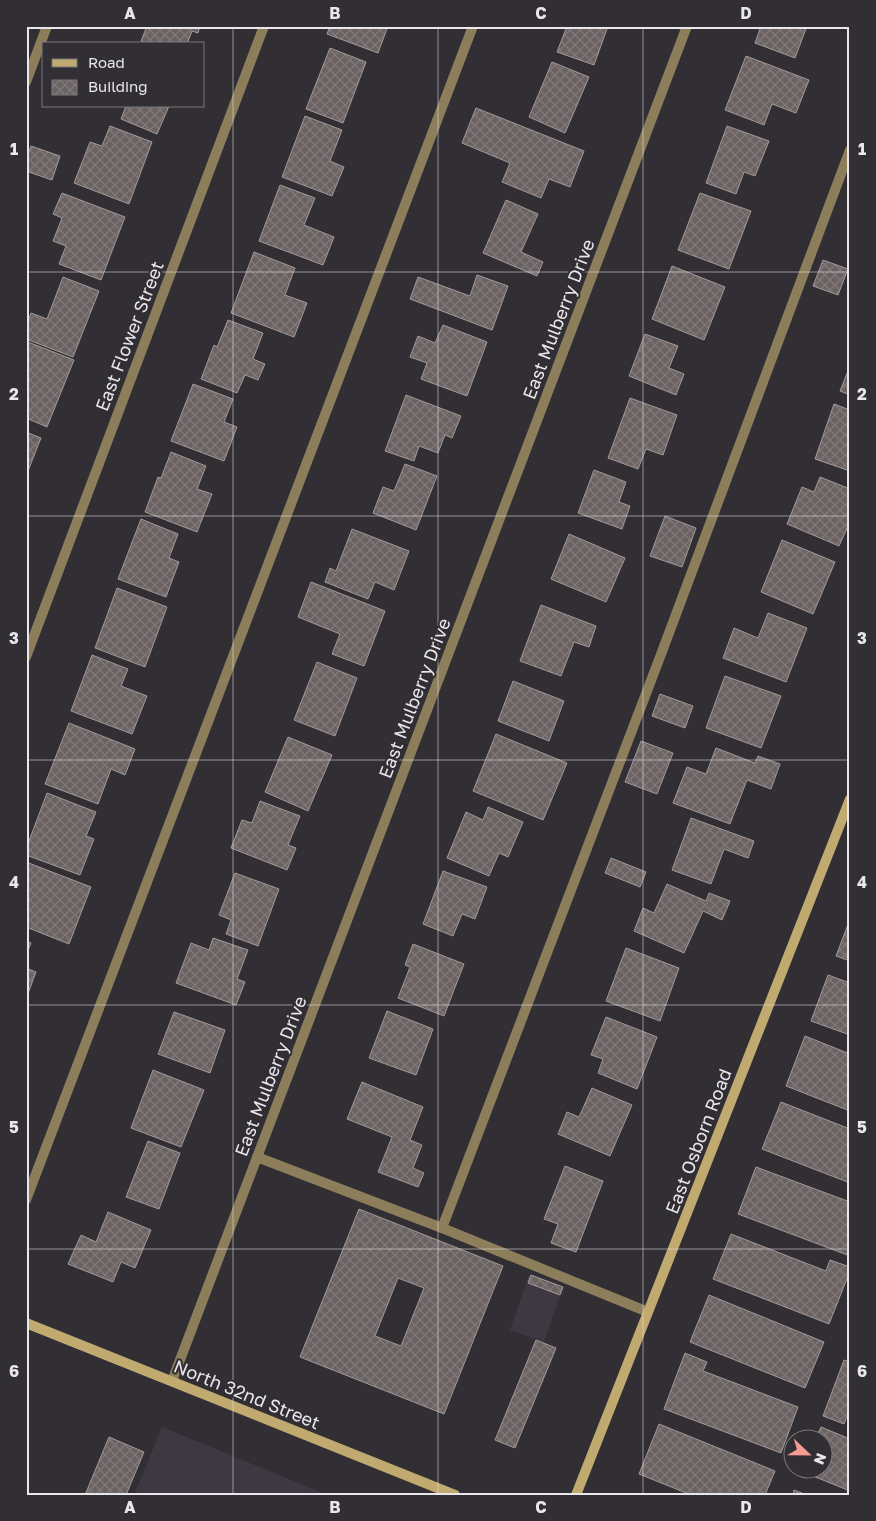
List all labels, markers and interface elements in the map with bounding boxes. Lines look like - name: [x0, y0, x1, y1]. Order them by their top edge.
- text: A: [124, 3, 136, 23]
- text: B: [329, 3, 341, 23]
- text: C: [535, 3, 547, 23]
- text: D: [740, 3, 752, 23]
- legend: [42, 42, 205, 108]
- text: Road: [88, 53, 125, 71]
- text: Building: [88, 77, 148, 95]
- text: 1: [10, 139, 18, 159]
- text: 1: [858, 139, 866, 159]
- street label: East Mulberry Drive: [517, 236, 599, 402]
- street label: East Flower Street: [90, 258, 168, 414]
- text: 2: [9, 384, 19, 404]
- text: 2: [857, 384, 867, 404]
- street label: East Mulberry Drive: [373, 615, 455, 781]
- text: 3: [9, 628, 19, 648]
- text: 3: [857, 628, 867, 648]
- text: 4: [9, 872, 19, 892]
- text: 4: [857, 872, 867, 892]
- street label: East Mulberry Drive: [229, 993, 311, 1159]
- street label: East Osborn Road: [660, 1065, 736, 1217]
- text: 5: [9, 1117, 19, 1137]
- text: 5: [857, 1117, 867, 1137]
- street label: North 32nd Street: [171, 1355, 323, 1433]
- text: 6: [9, 1361, 19, 1381]
- text: 6: [857, 1361, 867, 1381]
- north arrow: [784, 1428, 834, 1478]
- text: N: [811, 1451, 830, 1467]
- text: A: [124, 1497, 136, 1517]
- text: B: [329, 1497, 341, 1517]
- text: C: [535, 1497, 547, 1517]
- text: D: [740, 1497, 752, 1517]

